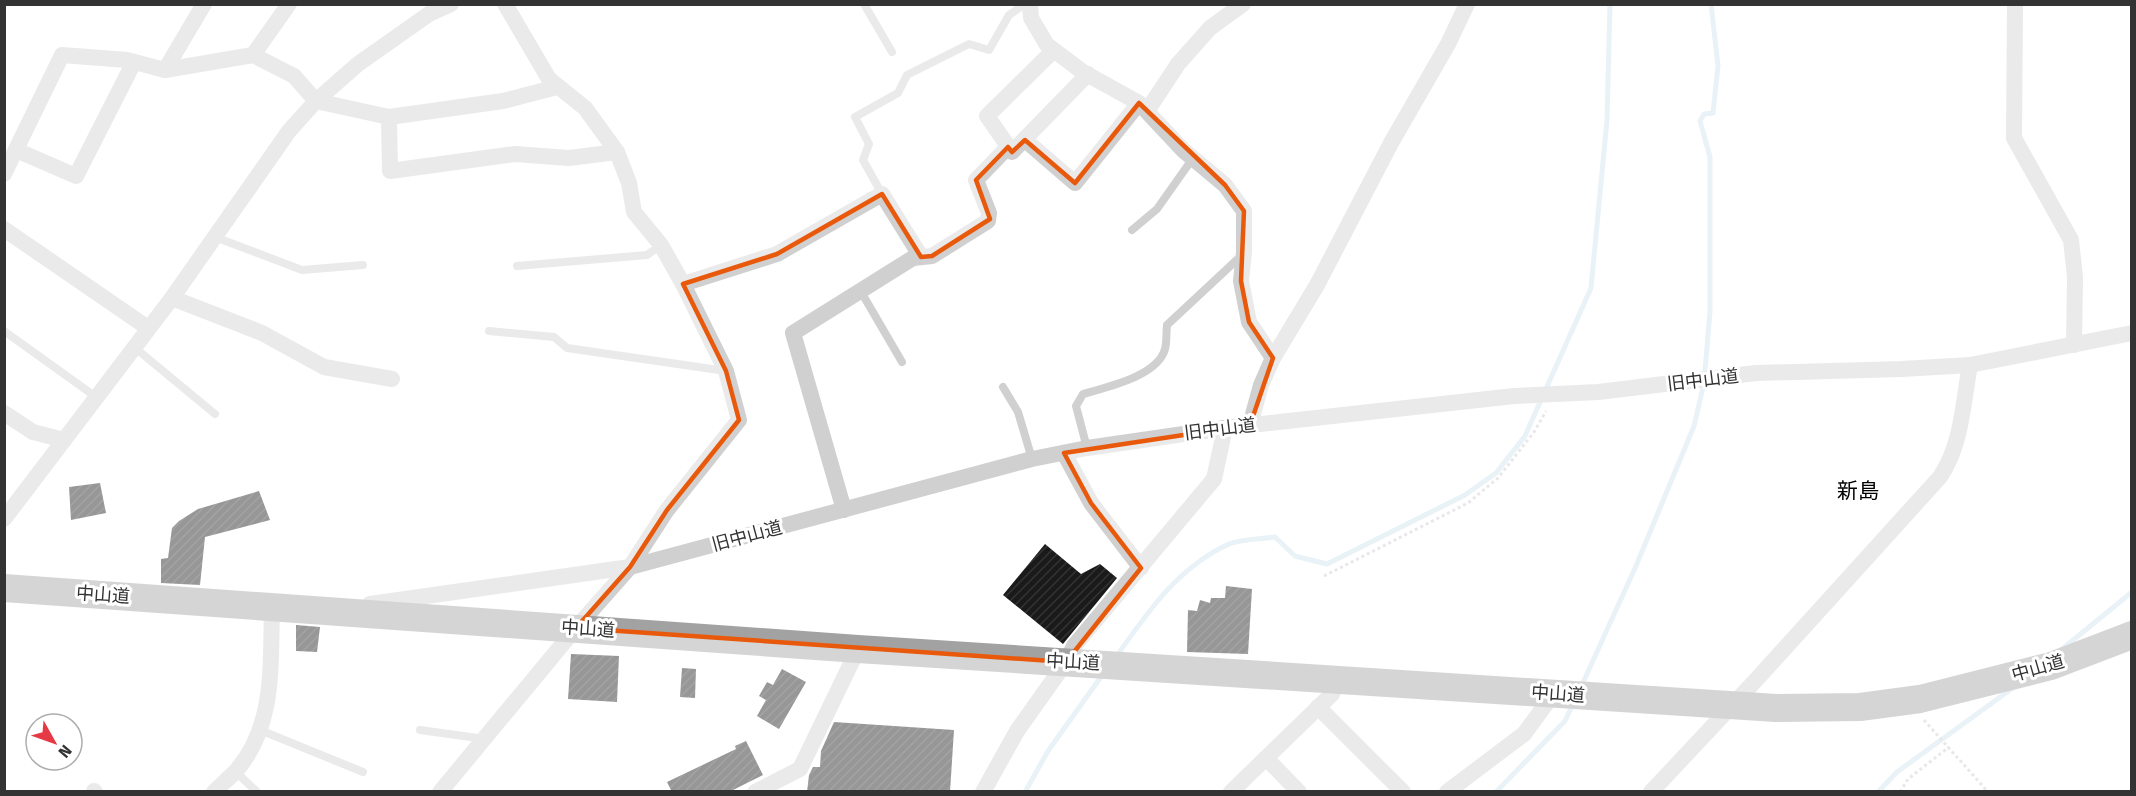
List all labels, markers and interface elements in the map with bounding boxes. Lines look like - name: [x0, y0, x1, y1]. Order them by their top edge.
- street label: 旧中山道: [1666, 365, 1740, 395]
- street label: 旧中山道: [1183, 414, 1257, 444]
- district label: 新島: [1837, 478, 1879, 504]
- street label: 旧中山道: [709, 516, 785, 556]
- street label: 中山道: [75, 582, 131, 608]
- street label: 中山道: [560, 616, 616, 642]
- street label: 中山道: [1045, 650, 1101, 674]
- street label: 中山道: [2009, 650, 2067, 686]
- street label: 中山道: [1530, 681, 1586, 707]
- north arrow: [24, 712, 84, 772]
- text: N: [54, 741, 76, 761]

